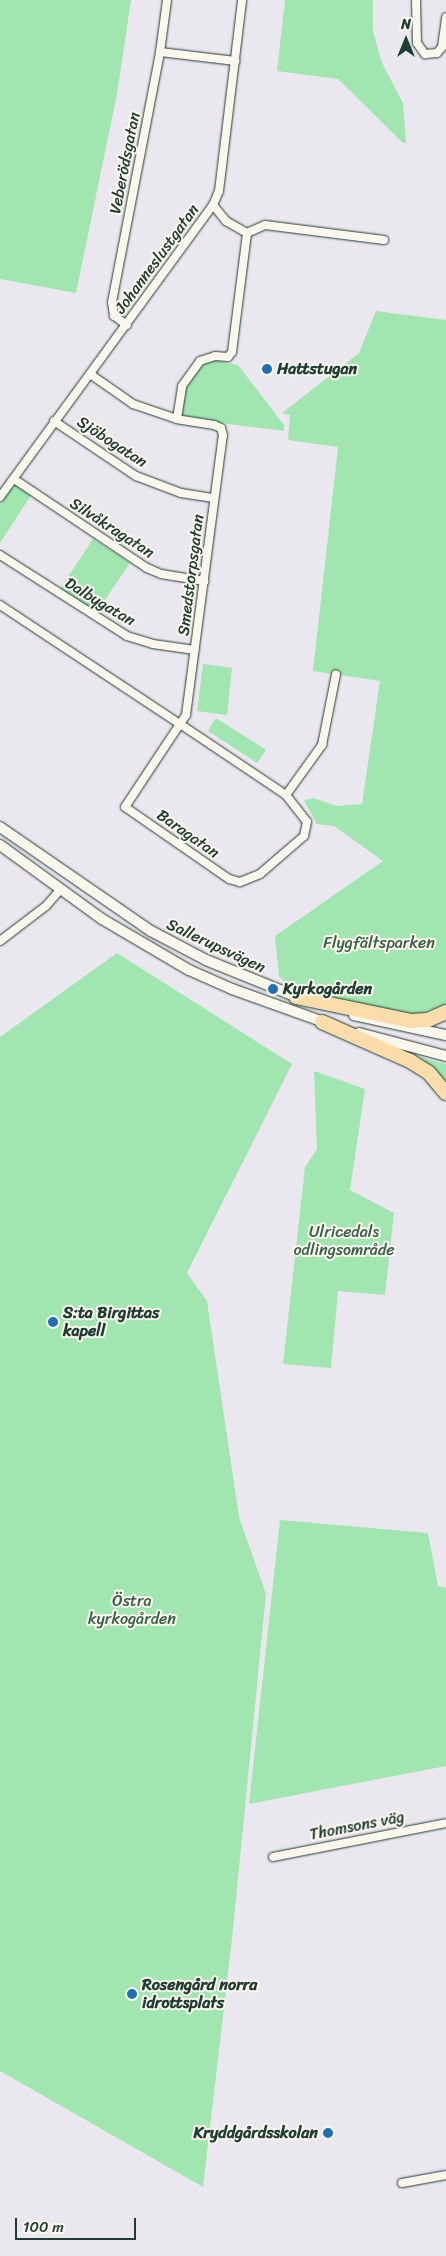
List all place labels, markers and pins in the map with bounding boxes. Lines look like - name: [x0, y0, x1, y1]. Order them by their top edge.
- place label: Hattstugan: [277, 359, 357, 379]
- marker: Hattstugan: [261, 363, 273, 375]
- place label: Kyrkogården: [283, 979, 372, 999]
- marker: Kyrkogården: [267, 983, 279, 995]
- place label: S:ta Birgittas kapell: [63, 1303, 158, 1341]
- marker: S:ta Birgittas kapell: [47, 1316, 59, 1328]
- place label: Rosengård norra idrottsplats: [142, 1975, 257, 2013]
- marker: Rosengård norra idrottsplats: [126, 1988, 138, 2000]
- place label: Kryddgårdsskolan: [194, 2123, 318, 2143]
- marker: Kryddgårdsskolan: [322, 2127, 334, 2139]

